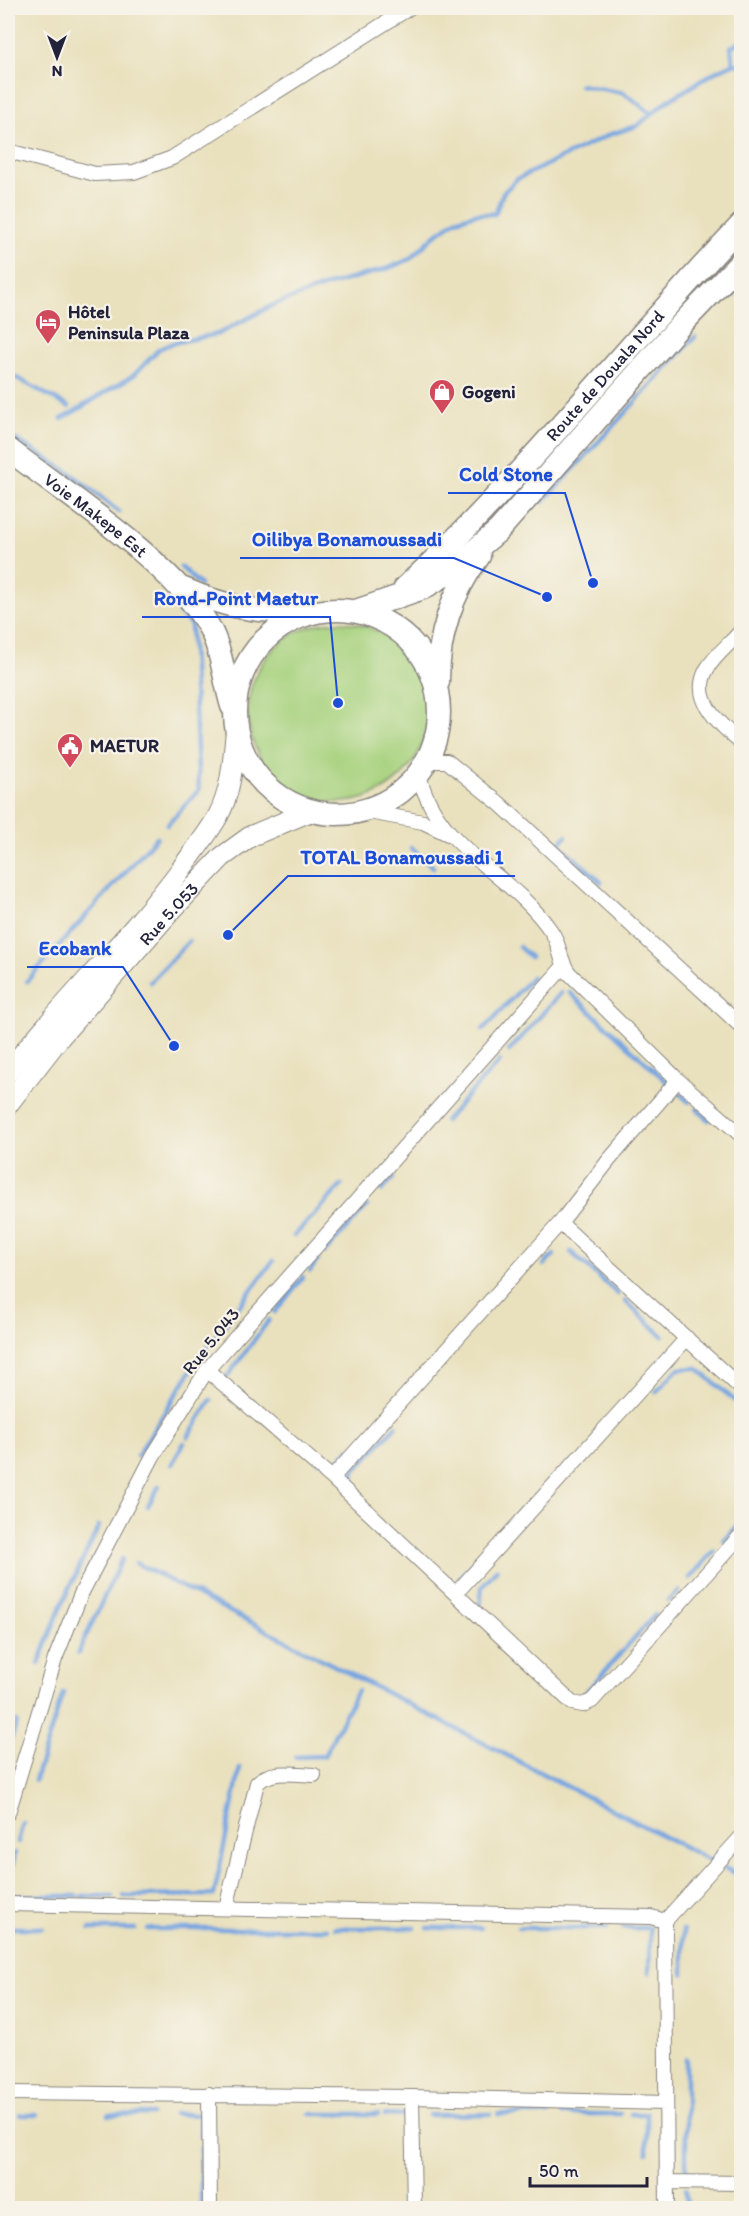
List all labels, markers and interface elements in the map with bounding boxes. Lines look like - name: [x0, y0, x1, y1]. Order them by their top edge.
- north arrow: [27, 27, 87, 87]
- text: N: [52, 62, 62, 81]
- place label: Hôtel Peninsula Plaza: [68, 301, 190, 344]
- street label: Route de Douala Nord: [541, 305, 669, 446]
- hotel icon: Hôtel Peninsula Plaza: [33, 307, 63, 345]
- shop icon: Gogeni: [427, 377, 457, 415]
- place label: Gogeni: [462, 381, 516, 403]
- callout: Cold Stone: [448, 455, 565, 493]
- text: Cold Stone: [459, 462, 553, 486]
- street label: Voie Makepe Est: [39, 468, 152, 562]
- callout: Oilibya Bonamoussadi: [240, 520, 454, 558]
- text: Oilibya Bonamoussadi: [252, 527, 442, 552]
- callout: Rond-Point Maetur: [142, 579, 330, 617]
- text: Rond-Point Maetur: [154, 586, 319, 610]
- public building icon: MAETUR: [55, 731, 85, 769]
- place label: MAETUR: [90, 735, 159, 757]
- callout: TOTAL Bonamoussadi 1: [288, 838, 515, 876]
- text: TOTAL Bonamoussadi 1: [299, 845, 504, 869]
- street label: Rue 5.053: [134, 878, 203, 950]
- callout: Ecobank: [27, 929, 123, 967]
- text: Ecobank: [39, 936, 112, 960]
- street label: Rue 5.043: [178, 1303, 245, 1379]
- scale bar: [530, 2150, 647, 2188]
- text: 50 m: [539, 2160, 579, 2182]

